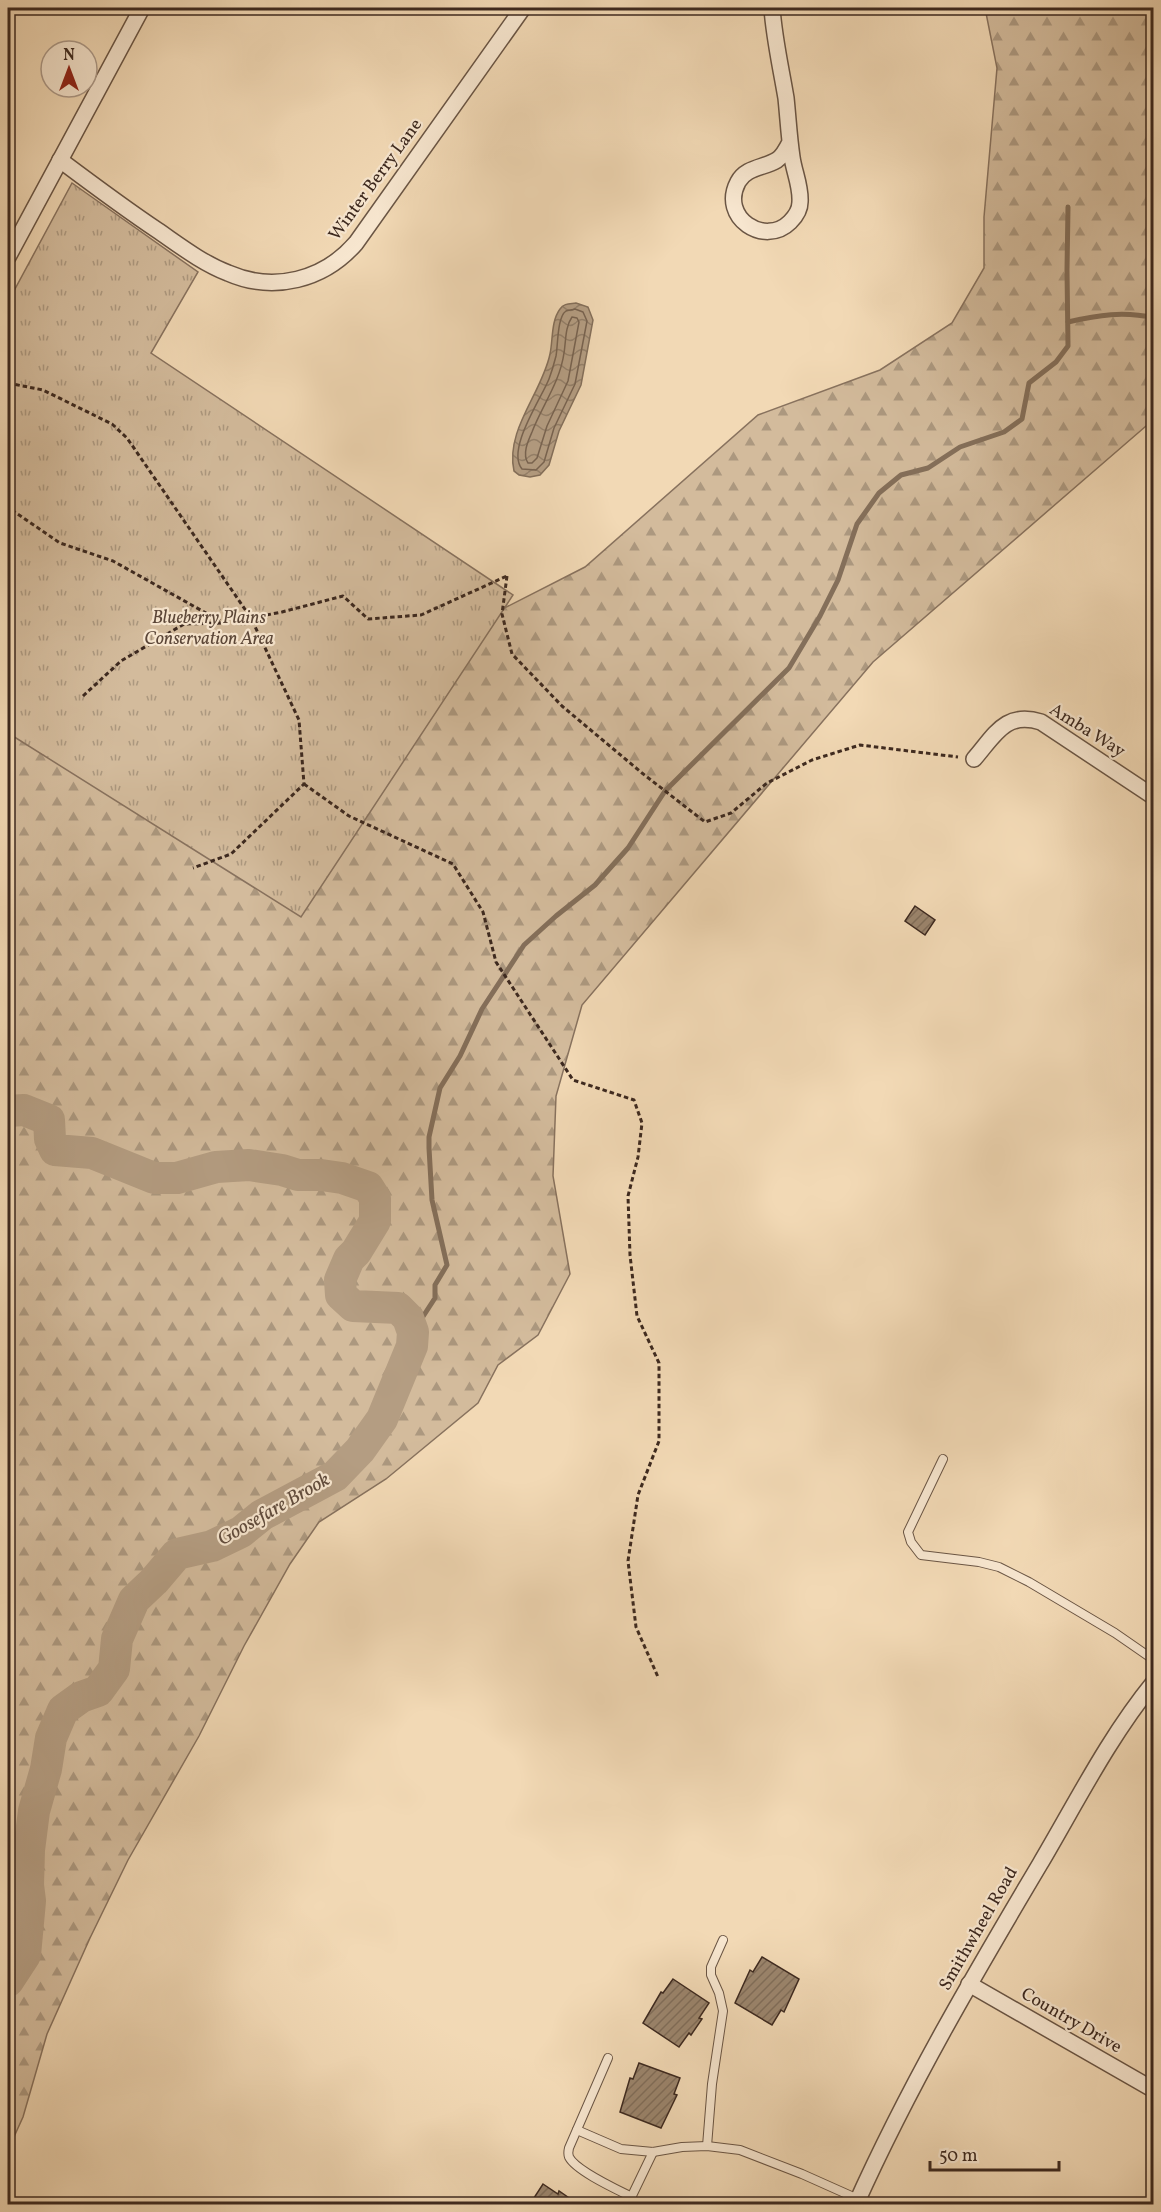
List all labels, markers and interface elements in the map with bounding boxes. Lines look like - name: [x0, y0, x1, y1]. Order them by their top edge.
- north arrow: [39, 39, 99, 99]
- text: N: [63, 45, 75, 67]
- street label: Winter Berry Lane: [323, 114, 429, 246]
- park label: Blueberry Plains Conservation Area: [144, 606, 274, 652]
- street label: Amba Way: [1044, 698, 1130, 764]
- water label: Goosefare Brook: [212, 1466, 336, 1554]
- street label: Smithwheel Road: [933, 1863, 1025, 1995]
- street label: Country Drive: [1016, 1982, 1126, 2060]
- scale bar: [930, 2134, 1059, 2172]
- text: 50 m: [939, 2144, 978, 2169]

